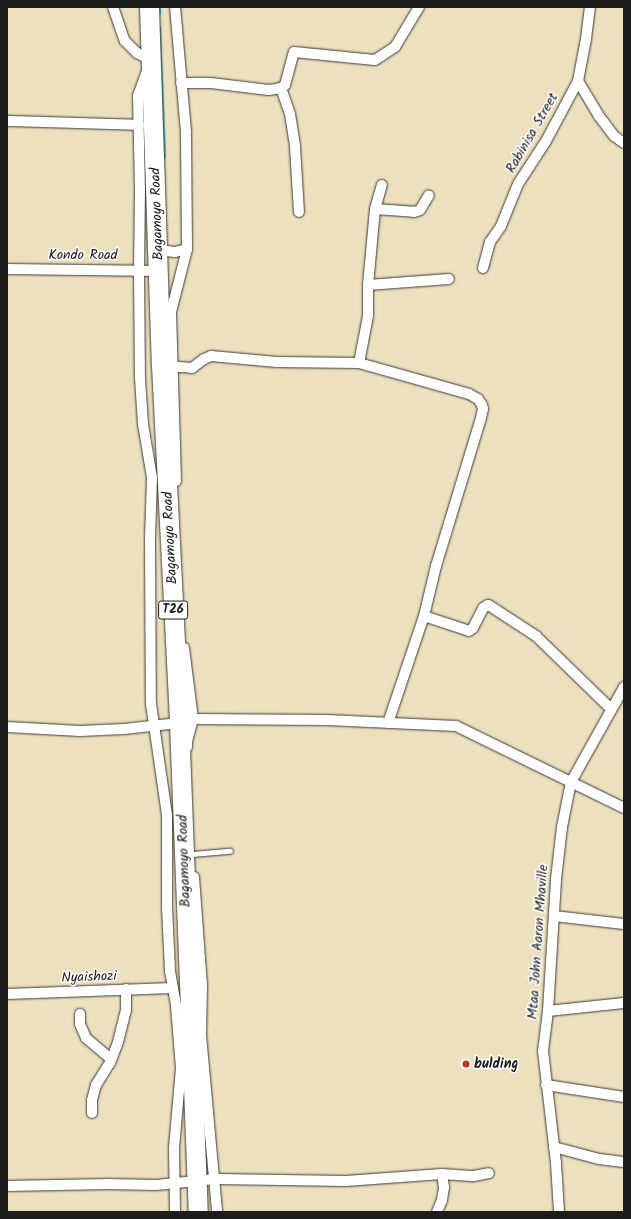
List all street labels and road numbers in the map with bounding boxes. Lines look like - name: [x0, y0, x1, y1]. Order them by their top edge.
- street label: Rabinisa Street: [502, 90, 562, 176]
- street label: Bagamoyo Road: [147, 167, 167, 261]
- street label: Kondo Road: [48, 247, 118, 263]
- street label: Bagamoyo Road: [159, 491, 181, 585]
- road number: T26: [158, 599, 188, 621]
- street label: Bagamoyo Road: [174, 814, 194, 908]
- street label: Mtaa John Aaron Mhaville: [524, 864, 552, 1020]
- street label: Nyaishozi: [61, 968, 117, 986]

